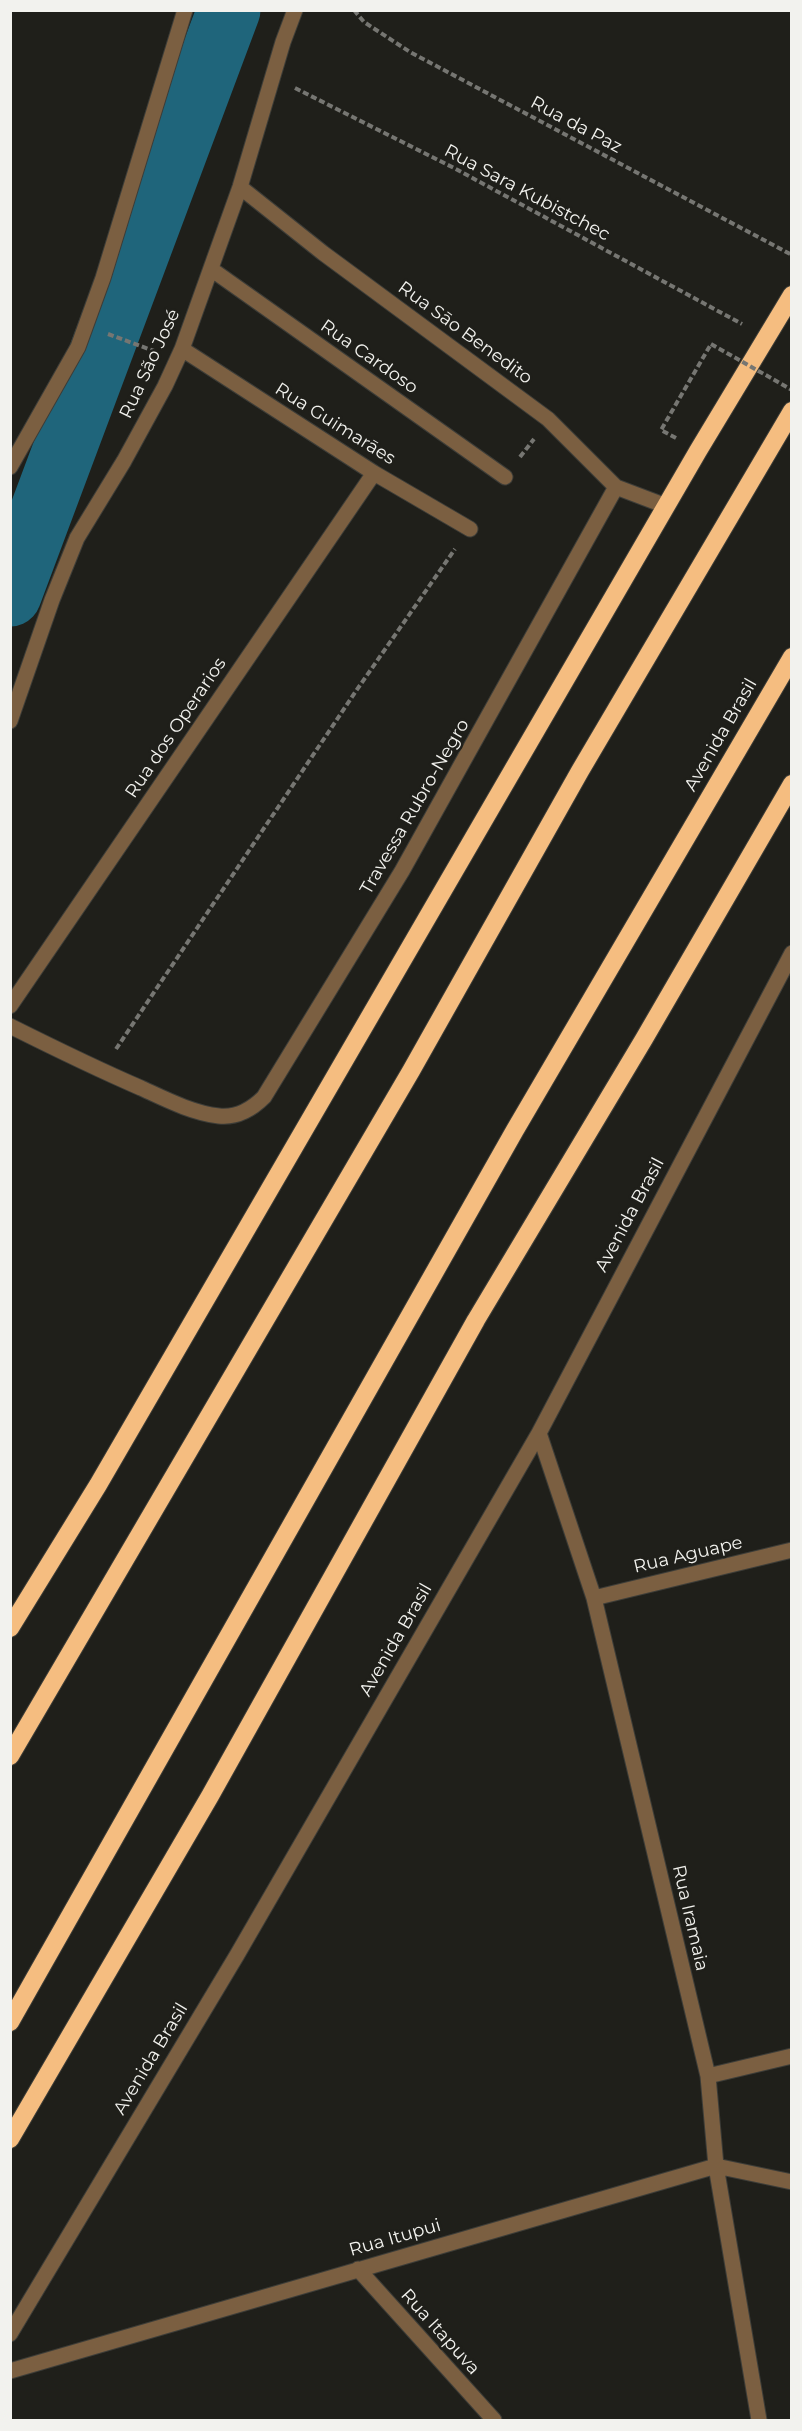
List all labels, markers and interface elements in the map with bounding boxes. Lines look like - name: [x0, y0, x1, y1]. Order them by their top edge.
- street label: Rua da Paz: [527, 92, 625, 158]
- street label: Rua Sara Kubistchec: [440, 140, 614, 246]
- street label: Rua Sāo Benedito: [394, 277, 536, 389]
- street label: Rua São José: [115, 306, 185, 422]
- street label: Rua Cardoso: [316, 315, 422, 399]
- street label: Rua Guimarāes: [271, 378, 399, 470]
- street label: Rua dos Operarios: [121, 654, 231, 802]
- street label: Avenida Brasil: [680, 675, 762, 795]
- street label: Travessa Rubro-Negro: [356, 715, 474, 899]
- street label: Avenida Brasil: [591, 1154, 669, 1276]
- street label: Rua Aguape: [631, 1532, 745, 1578]
- street label: Avenida Brasil: [355, 1580, 437, 1700]
- street label: Rua Iramaia: [667, 1863, 713, 1973]
- street label: Avenida Brasil: [109, 1999, 193, 2119]
- street label: Rua Itupui: [347, 2215, 443, 2261]
- street label: Rua Itapuva: [396, 2285, 484, 2379]

